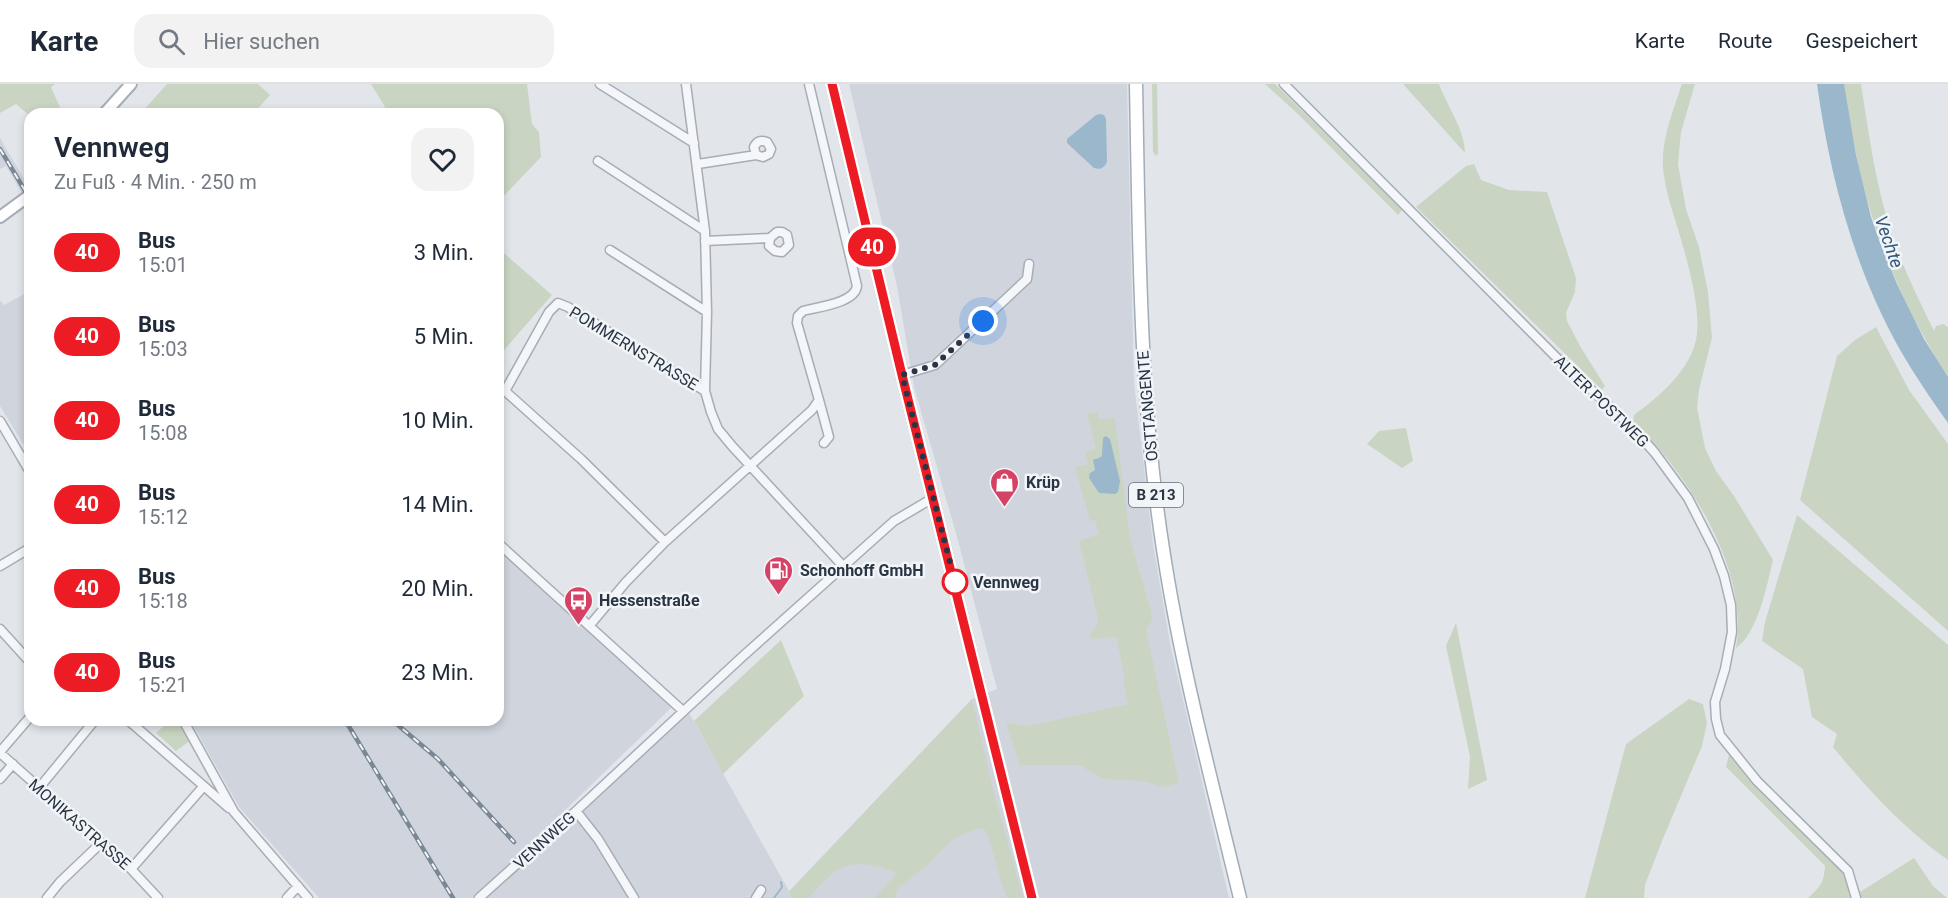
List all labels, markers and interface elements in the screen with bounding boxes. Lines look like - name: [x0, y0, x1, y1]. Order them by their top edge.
- search box: [134, 14, 554, 68]
- text: Karte: [30, 25, 98, 58]
- icon: search: [155, 25, 188, 58]
- text: Hier suchen: [203, 29, 320, 54]
- text: Karte: [1635, 29, 1685, 53]
- text: Route: [1718, 29, 1772, 53]
- text: Gespeichert: [1805, 29, 1918, 53]
- button: heart: [411, 128, 474, 191]
- text: Vennweg: [54, 131, 170, 164]
- text: Zu Fuß · 4 Min. · 250 m: [54, 170, 257, 194]
- water label: Vechte: [1871, 213, 1908, 271]
- text: Bus: [138, 228, 176, 253]
- line badge: 40: [845, 228, 899, 266]
- text: 40: [860, 235, 884, 259]
- text: 40: [75, 240, 99, 264]
- text: 3 Min.: [414, 240, 474, 265]
- text: 15:01: [138, 253, 188, 277]
- street label: POMMERNSTRASSE: [566, 302, 702, 394]
- your location: [968, 306, 998, 336]
- text: Bus: [138, 312, 176, 337]
- text: 40: [75, 324, 99, 348]
- text: 5 Min.: [414, 324, 474, 349]
- text: 15:03: [138, 337, 188, 361]
- street label: OSTTANGENTE: [1133, 350, 1162, 462]
- street label: ALTER POSTWEG: [1551, 352, 1653, 451]
- text: Bus: [138, 396, 176, 421]
- text: 40: [75, 408, 99, 432]
- text: 10 Min.: [401, 408, 474, 433]
- text: 15:08: [138, 421, 188, 445]
- shop icon: Krüp: [989, 466, 1021, 508]
- place label: Krüp: [1026, 473, 1060, 492]
- text: Bus: [138, 480, 176, 505]
- road number: B 213: [1129, 483, 1183, 507]
- text: 40: [75, 492, 99, 516]
- text: 14 Min.: [401, 492, 474, 517]
- text: 15:12: [138, 505, 188, 529]
- fuel station icon: Schonhoff GmbH: [763, 554, 795, 596]
- place label: Schonhoff GmbH: [800, 561, 924, 580]
- text: Bus: [138, 564, 176, 589]
- marker: Vennweg: [942, 569, 968, 595]
- place label: Vennweg: [973, 573, 1039, 592]
- text: 40: [75, 576, 99, 600]
- text: 20 Min.: [401, 576, 474, 601]
- bus stop icon: Hessenstraße: [562, 584, 594, 626]
- text: 15:18: [138, 589, 188, 613]
- place label: Hessenstraße: [599, 591, 700, 610]
- text: Bus: [138, 648, 176, 673]
- text: 40: [75, 660, 99, 684]
- text: 23 Min.: [401, 660, 474, 685]
- text: 15:21: [138, 673, 188, 697]
- street label: MONIKASTRASSE: [25, 775, 134, 874]
- street label: VENNWEG: [510, 808, 579, 873]

